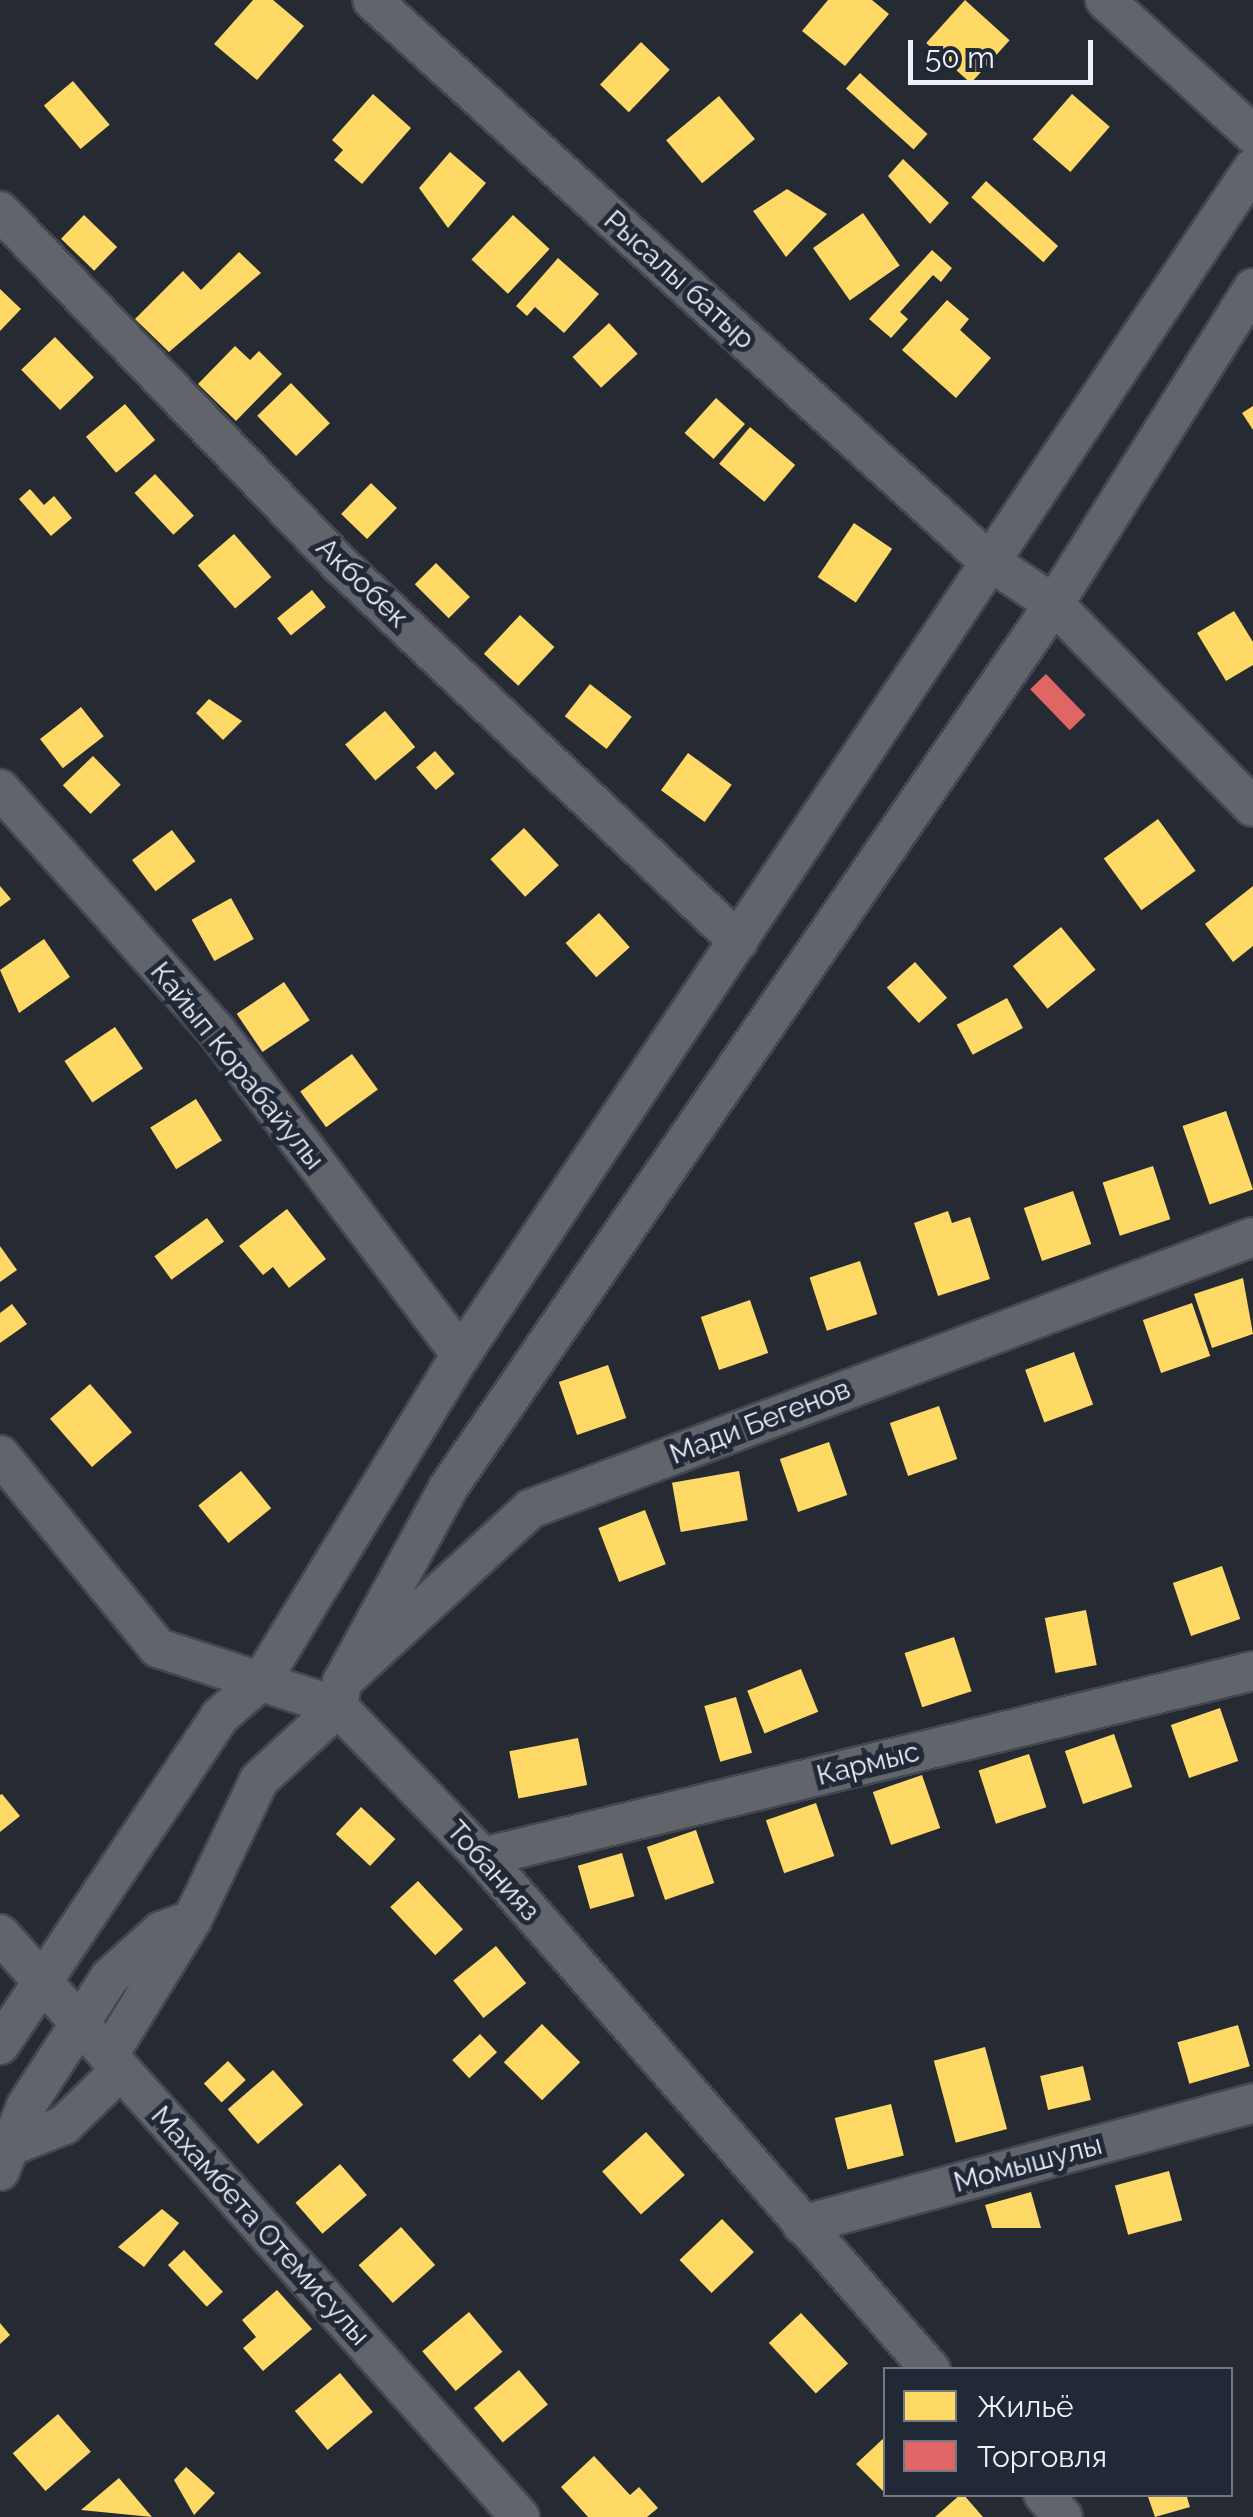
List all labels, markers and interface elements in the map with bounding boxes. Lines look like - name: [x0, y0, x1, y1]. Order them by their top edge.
- scale bar: [913, 20, 1098, 82]
- text: 50 m: [925, 40, 995, 75]
- street label: Рысалы батыр: [597, 204, 761, 356]
- street label: Акбобек: [309, 531, 415, 635]
- street label: Кайып Корабайулы: [143, 956, 331, 1176]
- street label: Мади Бегенов: [665, 1372, 855, 1472]
- street label: Кармыс: [813, 1735, 923, 1793]
- street label: Тобанияз: [439, 1814, 547, 1928]
- street label: Махамбета Отемисулы: [144, 2100, 376, 2352]
- street label: Момышулы: [950, 2128, 1106, 2200]
- legend: [883, 2367, 1233, 2497]
- text: Жильё: [977, 2389, 1074, 2424]
- text: Торговля: [977, 2439, 1107, 2474]

